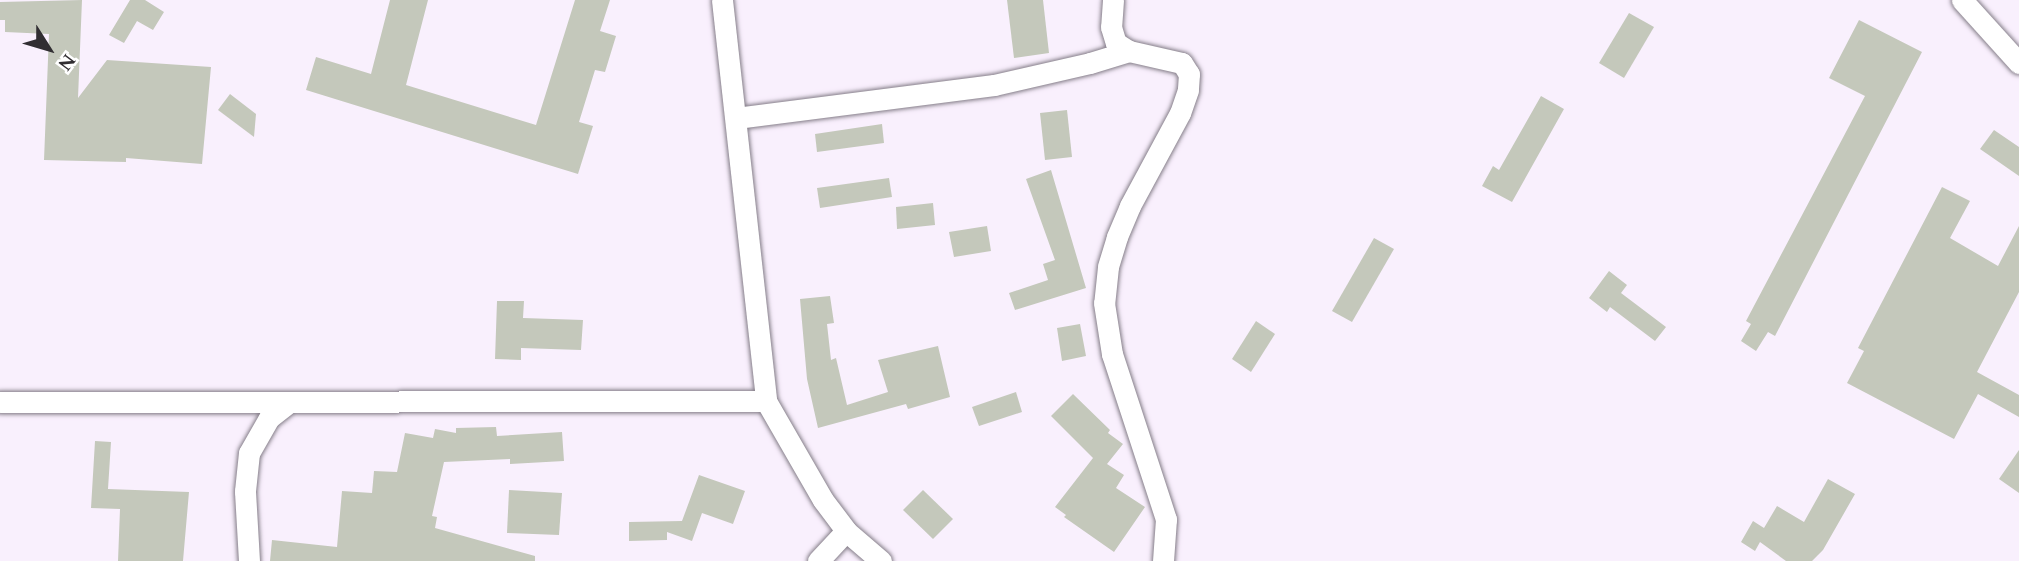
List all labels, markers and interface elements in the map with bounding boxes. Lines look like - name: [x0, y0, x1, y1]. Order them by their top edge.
- north arrow: [14, 14, 84, 84]
- text: N: [50, 47, 82, 77]

